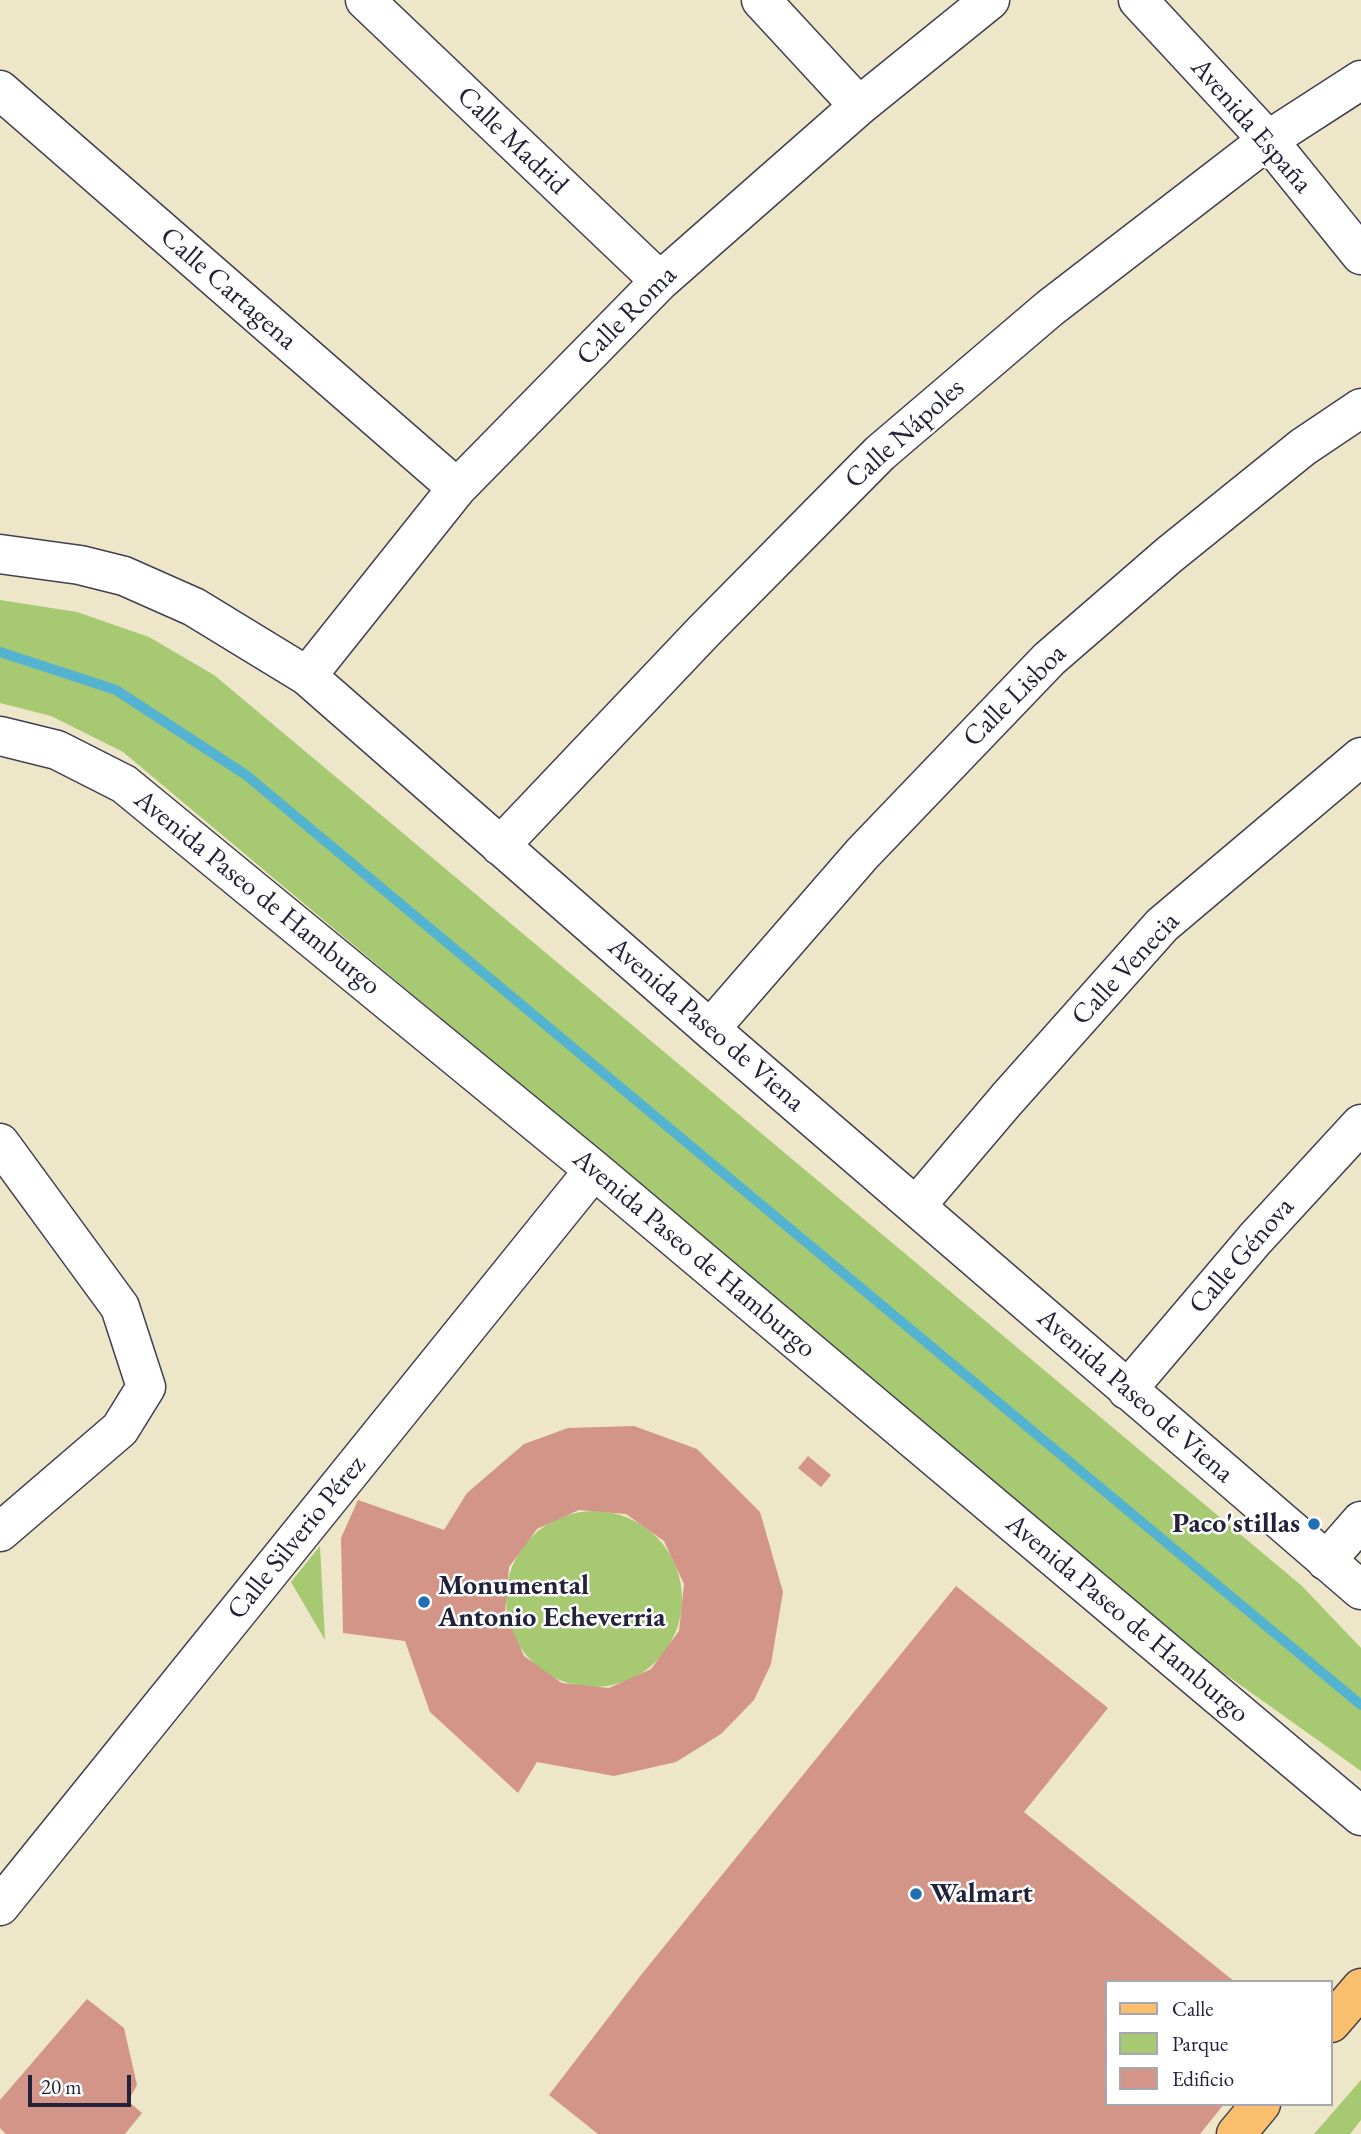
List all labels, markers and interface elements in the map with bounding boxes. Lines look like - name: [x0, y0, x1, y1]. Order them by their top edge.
- street label: Avenida España: [1183, 51, 1319, 201]
- street label: Calle Madrid: [449, 80, 575, 202]
- street label: Calle Cartagena: [153, 220, 303, 358]
- street label: Calle Roma: [570, 259, 684, 373]
- street label: Calle Nápoles: [838, 372, 972, 496]
- street label: Calle Lisboa: [956, 637, 1074, 755]
- street label: Avenida Paseo de Hamburgo: [127, 783, 387, 1003]
- street label: Calle Venecia: [1065, 905, 1187, 1033]
- street label: Avenida Paseo de Viena: [601, 930, 811, 1120]
- street label: Avenida Paseo de Hamburgo: [565, 1142, 823, 1366]
- street label: Calle Génova: [1182, 1191, 1302, 1321]
- street label: Avenida Paseo de Viena: [1030, 1301, 1240, 1491]
- street label: Calle Silverio Pérez: [221, 1449, 373, 1627]
- street label: Avenida Paseo de Hamburgo: [998, 1507, 1256, 1731]
- place label: Paco'stillas: [1172, 1507, 1300, 1541]
- marker: Paco'stillas: [1306, 1516, 1322, 1532]
- place label: Monumental Antonio Echeverria: [438, 1569, 666, 1635]
- marker: Monumental Antonio Echeverria: [416, 1594, 432, 1610]
- place label: Walmart: [930, 1877, 1033, 1911]
- marker: Walmart: [908, 1886, 924, 1902]
- legend: [1106, 1980, 1333, 2106]
- text: Calle: [1172, 1995, 1214, 2022]
- text: Parque: [1172, 2030, 1228, 2057]
- scale bar: [32, 2060, 135, 2104]
- text: Edificio: [1172, 2065, 1234, 2092]
- text: 20 m: [41, 2073, 82, 2100]

